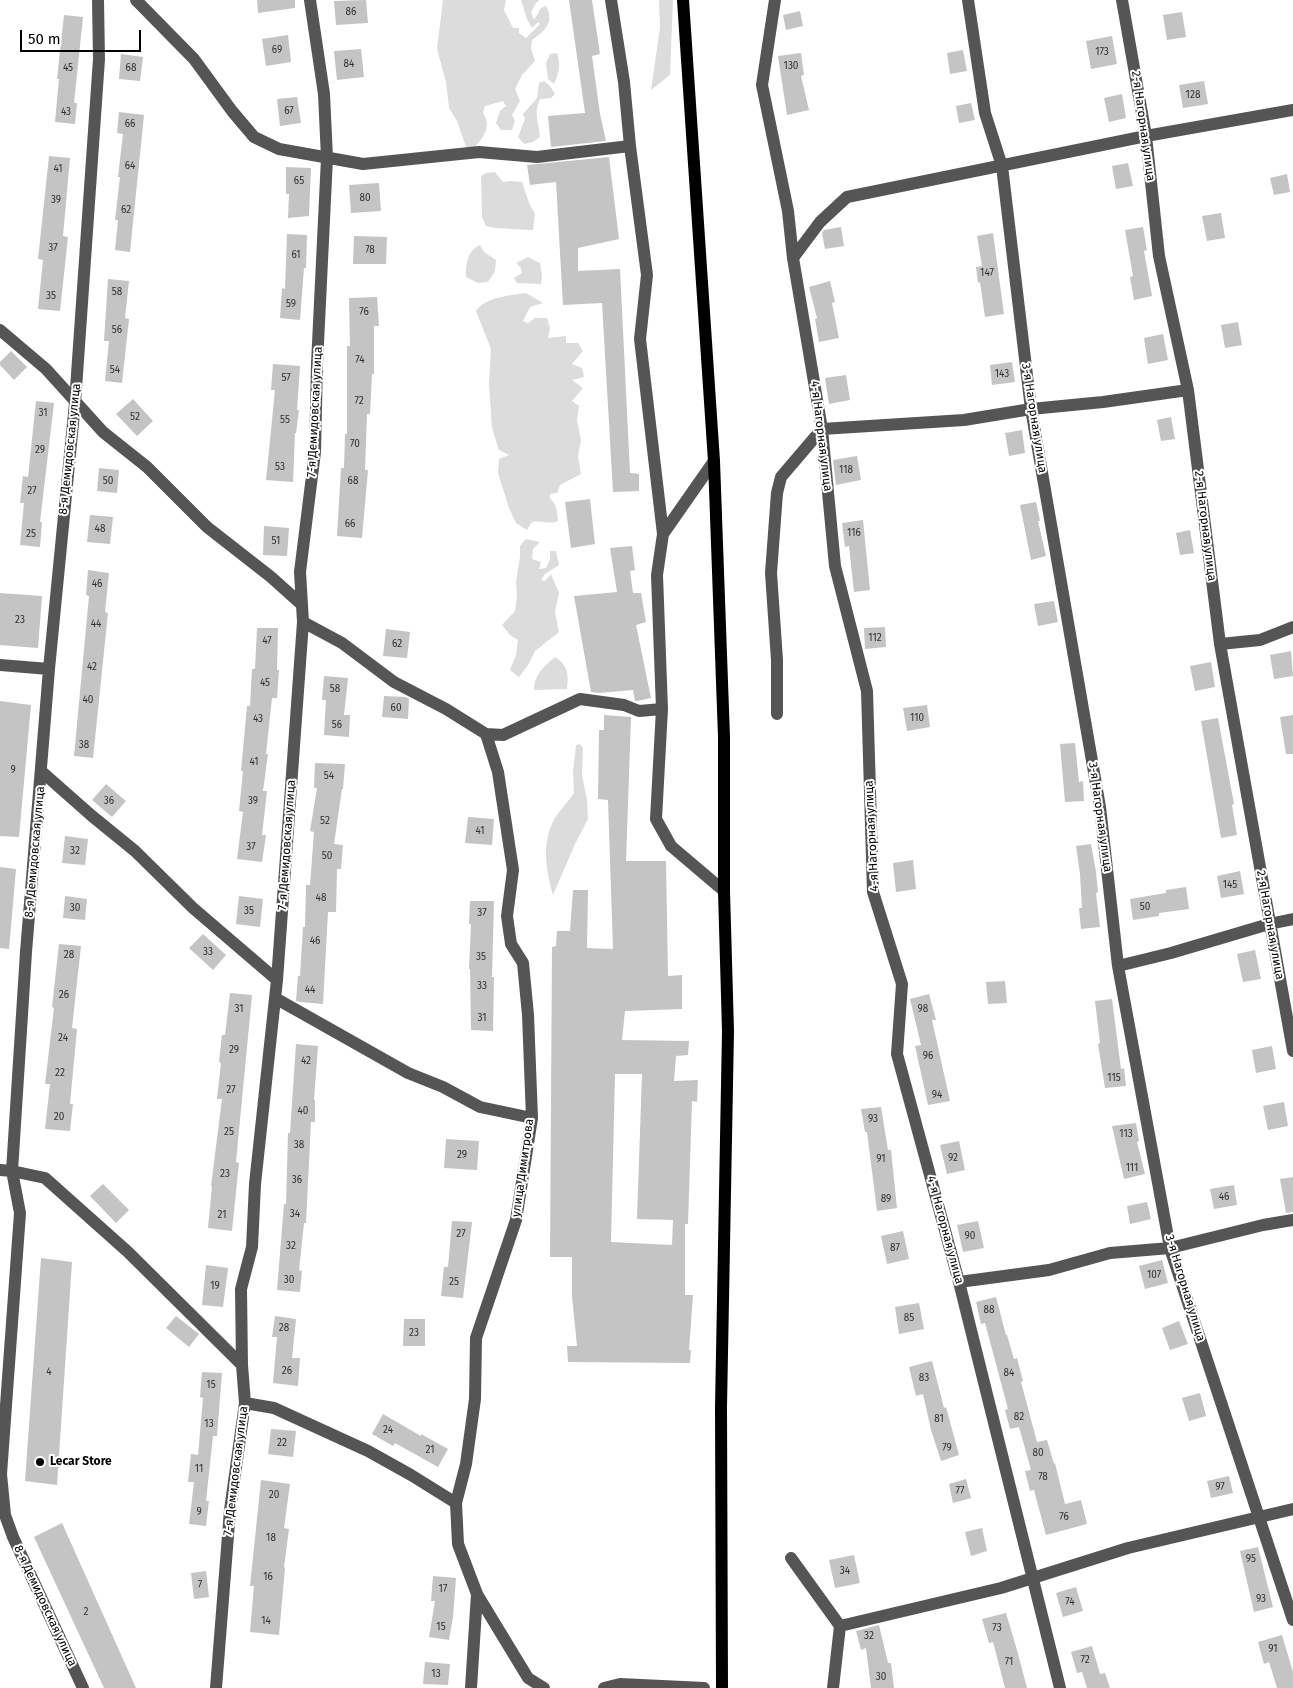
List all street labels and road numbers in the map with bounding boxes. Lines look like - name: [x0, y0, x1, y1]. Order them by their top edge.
- street label: 2-я Нагорная улица: [1128, 70, 1158, 182]
- street label: 7-я Демидовская улица: [304, 346, 326, 478]
- street label: 3-я Нагорная улица: [1018, 362, 1050, 474]
- street label: 4-я Нагорная улица: [807, 380, 835, 492]
- street label: 8-я Демидовская улица: [56, 383, 84, 515]
- street label: 2-я Нагорная улица: [1191, 470, 1219, 582]
- street label: 3-я Нагорная улица: [1085, 761, 1115, 873]
- street label: 7-я Демидовская улица: [275, 779, 299, 911]
- street label: 4-я Нагорная улица: [862, 780, 882, 892]
- street label: 8-я Демидовская улица: [22, 786, 48, 918]
- street label: 2-я Нагорная улица: [1253, 869, 1287, 981]
- street label: улица Димитрова: [509, 1118, 537, 1218]
- street label: 4-я Нагорная улица: [924, 1174, 966, 1286]
- street label: 3-я Нагорная улица: [1162, 1233, 1208, 1343]
- street label: 7-я Демидовская улица: [221, 1405, 251, 1537]
- street label: 8-я Демидовская улица: [11, 1543, 79, 1669]

